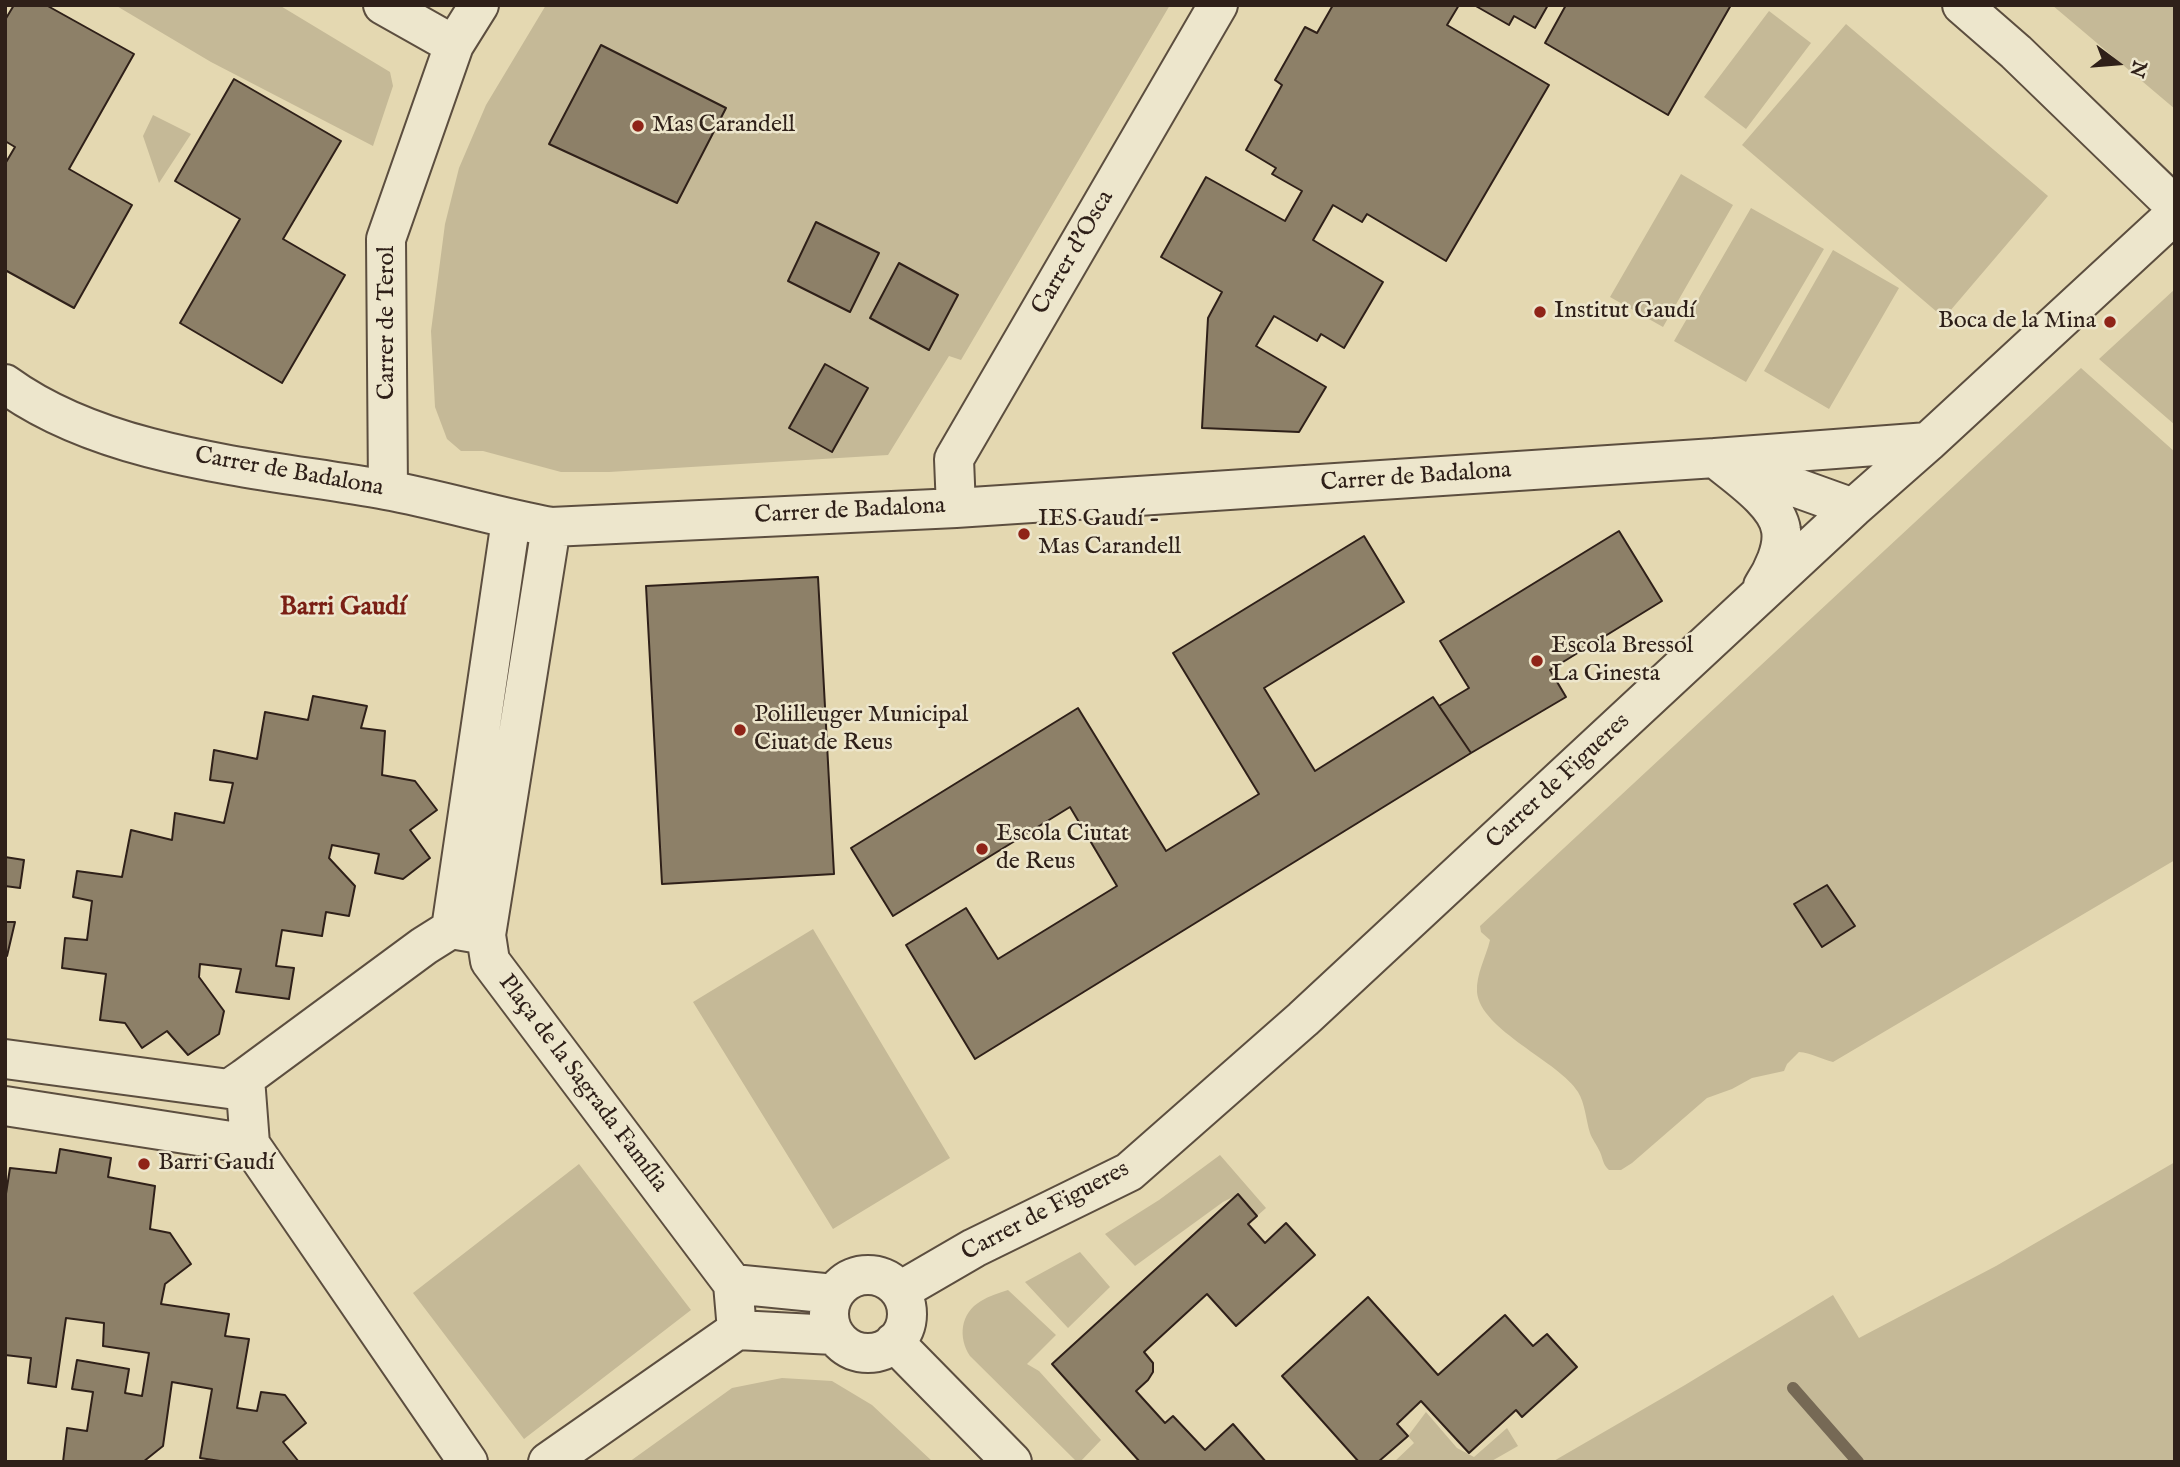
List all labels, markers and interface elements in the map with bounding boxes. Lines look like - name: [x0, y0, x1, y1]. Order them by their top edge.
- north arrow: [2082, 28, 2152, 98]
- text: N: [2123, 58, 2151, 80]
- place label: Mas Carandell: [652, 112, 795, 140]
- marker: Mas Carandell: [630, 118, 646, 134]
- street label: Carrer d'Osca: [1027, 186, 1121, 320]
- street label: Carrer de Terol: [374, 246, 402, 400]
- place label: Institut Gaudí: [1554, 298, 1695, 326]
- marker: Institut Gaudí: [1532, 304, 1548, 320]
- place label: Boca de la Mina: [1938, 308, 2096, 336]
- marker: Boca de la Mina: [2102, 314, 2118, 330]
- street label: Carrer de Badalona: [192, 442, 386, 504]
- street label: Carrer de Badalona: [1320, 457, 1512, 499]
- street label: Carrer de Badalona: [754, 493, 946, 531]
- place label: IES Gaudí - Mas Carandell: [1038, 506, 1181, 562]
- marker: IES Gaudí - Mas Carandell: [1016, 526, 1032, 542]
- district label: Barri Gaudí: [280, 593, 406, 625]
- place label: Escola Bressol La Ginesta: [1551, 633, 1693, 689]
- marker: Escola Bressol La Ginesta: [1529, 653, 1545, 669]
- place label: Polilleuger Municipal Ciuat de Reus: [754, 702, 968, 758]
- street label: Carrer de Figueres: [1481, 708, 1637, 856]
- marker: Polilleuger Municipal Ciuat de Reus: [732, 722, 748, 738]
- place label: Escola Ciutat de Reus: [996, 821, 1129, 877]
- marker: Escola Ciutat de Reus: [974, 841, 990, 857]
- street label: Plaça de la Sagrada Família: [491, 970, 673, 1198]
- place label: Barri Gaudí: [158, 1150, 275, 1178]
- marker: Barri Gaudí: [136, 1156, 152, 1172]
- street label: Carrer de Figueres: [957, 1156, 1135, 1268]

